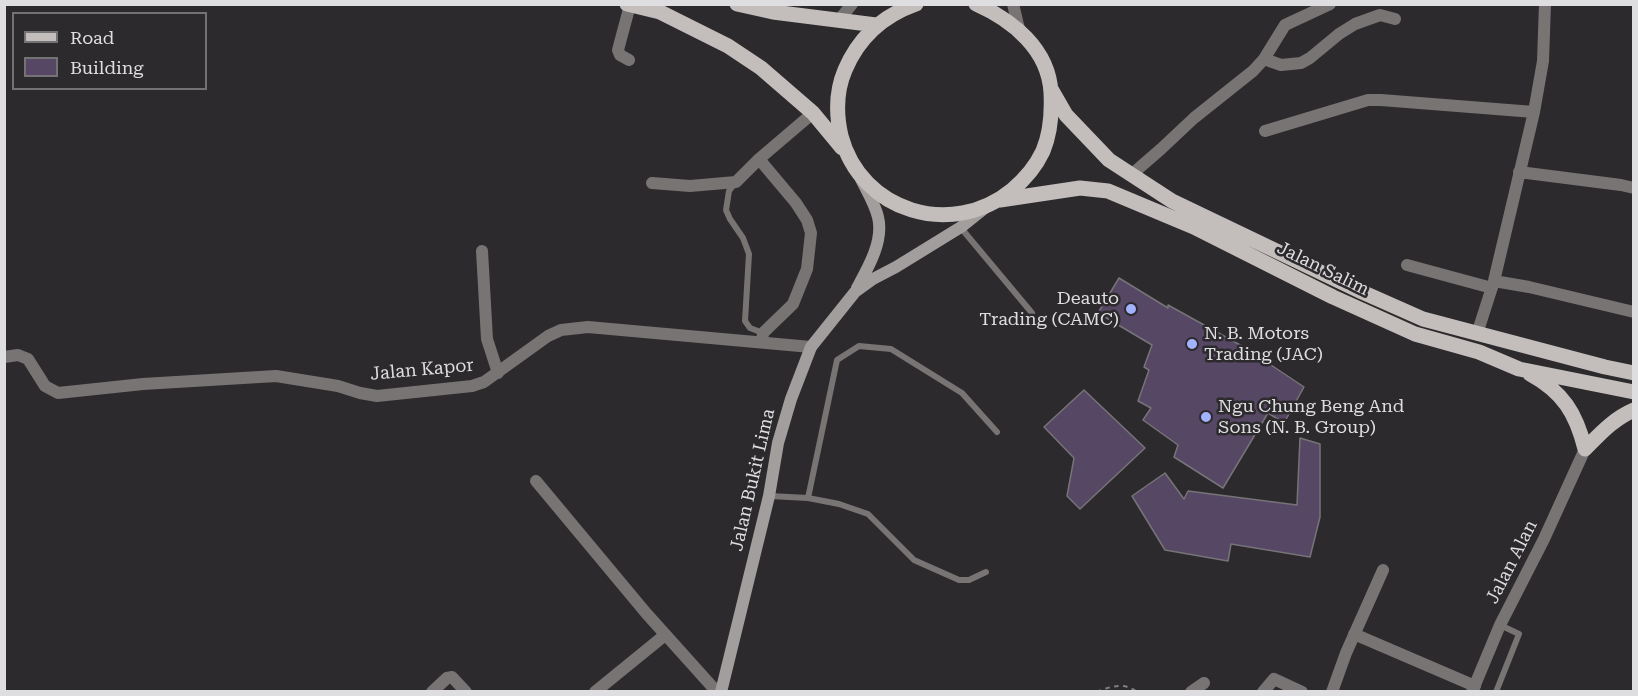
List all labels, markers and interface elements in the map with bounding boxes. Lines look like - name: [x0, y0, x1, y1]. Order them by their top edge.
- legend: [12, 12, 207, 90]
- text: Road: [70, 27, 114, 48]
- text: Building: [70, 57, 144, 78]
- street label: Jalan Salim: [1273, 237, 1373, 301]
- place label: Deauto Trading (CAMC): [979, 288, 1119, 330]
- marker: Deauto Trading (CAMC): [1124, 302, 1138, 316]
- place label: N. B. Motors Trading (JAC): [1204, 323, 1323, 366]
- marker: N. B. Motors Trading (JAC): [1185, 337, 1199, 351]
- street label: Jalan Kapor: [369, 355, 475, 385]
- place label: Ngu Chung Beng And Sons (N. B. Group): [1218, 396, 1404, 438]
- street label: Jalan Bukit Lima: [726, 407, 780, 553]
- marker: Ngu Chung Beng And Sons (N. B. Group): [1199, 410, 1213, 424]
- street label: Jalan Alan: [1482, 517, 1542, 607]

